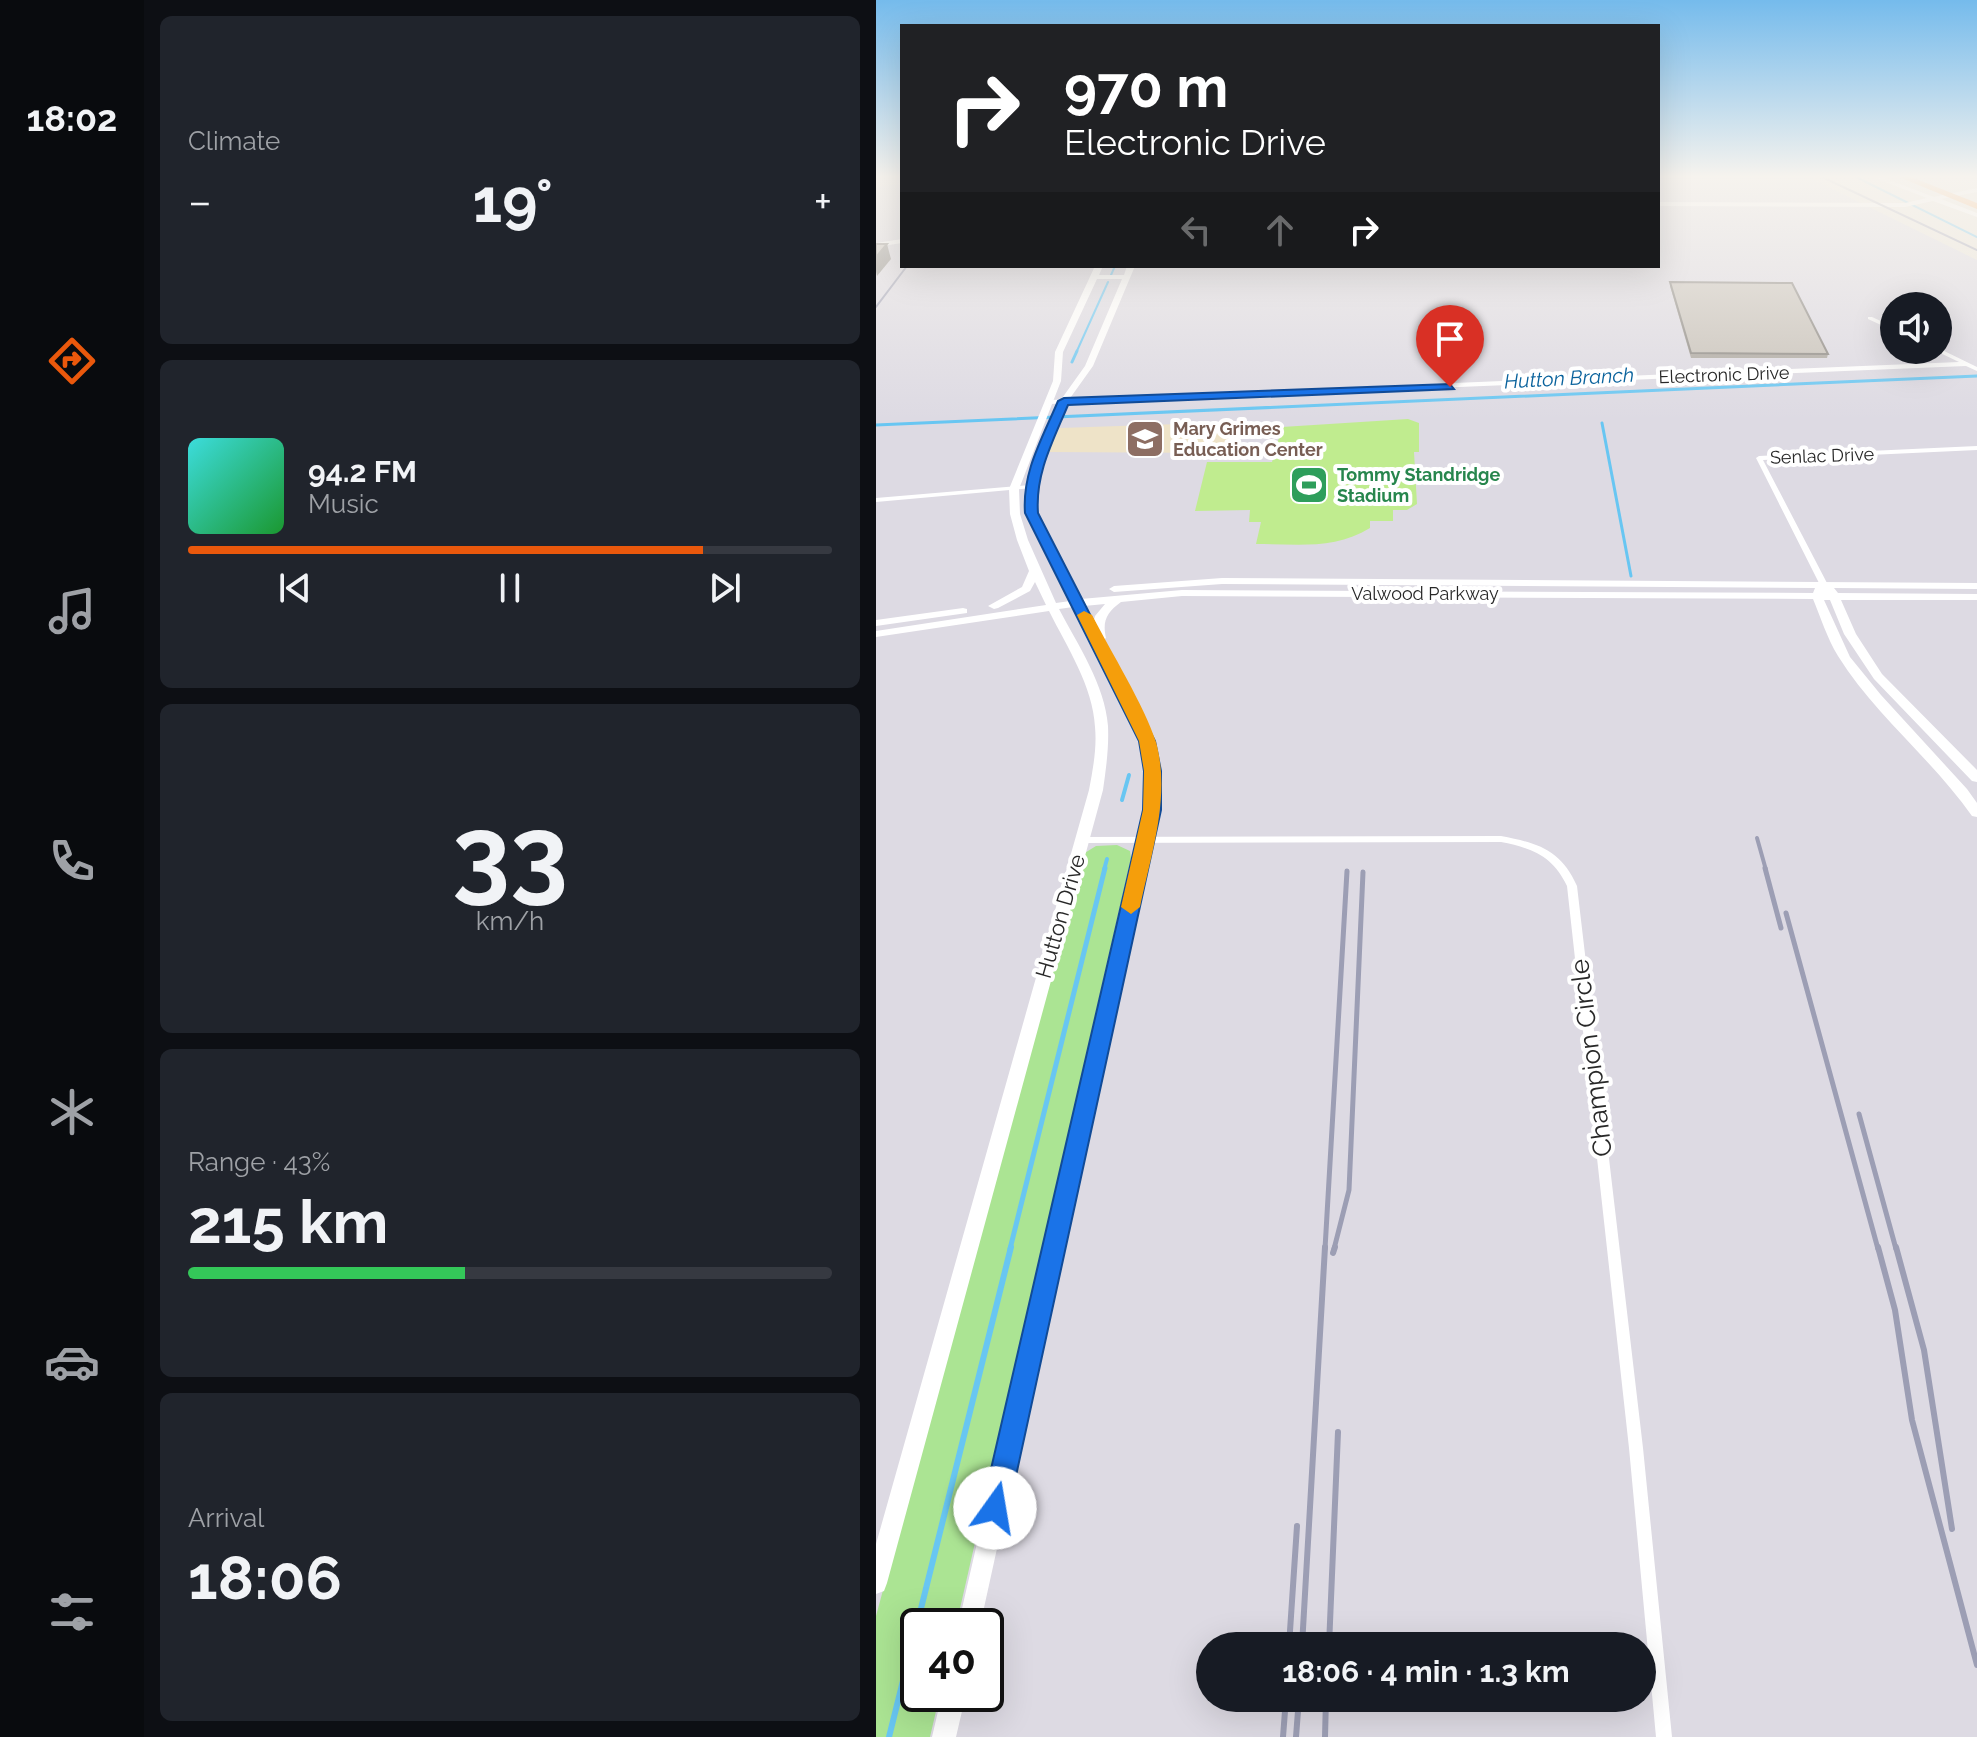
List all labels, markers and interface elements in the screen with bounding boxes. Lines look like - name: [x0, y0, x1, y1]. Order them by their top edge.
- text: 970 m: [1064, 54, 1228, 120]
- icon: right: [932, 56, 1036, 160]
- text: 18:02: [27, 97, 117, 139]
- text: Electronic Drive: [1064, 121, 1326, 163]
- text: Climate: [188, 126, 280, 156]
- text: 19°: [473, 166, 553, 236]
- text: −: [188, 176, 212, 227]
- text: +: [814, 176, 832, 227]
- icon: left: [1174, 208, 1218, 252]
- icon: ahead: [1258, 208, 1302, 252]
- icon: right: [1342, 208, 1386, 252]
- map controls: [1880, 292, 1952, 364]
- button: sound: [1880, 292, 1952, 364]
- pin: [1416, 305, 1484, 387]
- icon: arrive: [1428, 317, 1472, 361]
- icon: directions: [44, 333, 100, 389]
- street label: Electronic Drive: [1658, 362, 1790, 387]
- water label: Hutton Branch: [1503, 363, 1635, 393]
- school or university icon: Mary Grimes Education Center: [1124, 418, 1166, 460]
- place label: Mary Grimes Education Center: [1173, 418, 1323, 460]
- street label: Senlac Drive: [1770, 443, 1875, 468]
- text: 94.2 FM: [308, 454, 417, 489]
- sports icon: Tommy Standridge Stadium: [1288, 464, 1330, 506]
- place label: Tommy Standridge Stadium: [1337, 464, 1501, 506]
- text: Music: [308, 489, 379, 519]
- icon: previous: [273, 566, 317, 610]
- icon: pause: [488, 566, 532, 610]
- icon: next: [703, 566, 747, 610]
- icon: music: [44, 583, 100, 639]
- street label: Valwood Parkway: [1351, 583, 1499, 604]
- text: 33: [452, 793, 568, 915]
- icon: phone: [44, 833, 100, 889]
- street label: Hutton Drive: [1030, 851, 1090, 981]
- text: km/h: [476, 906, 544, 936]
- street label: Champion Circle: [1564, 957, 1618, 1159]
- icon: climate: [44, 1084, 100, 1140]
- text: Range · 43%: [188, 1147, 330, 1177]
- text: 215 km: [188, 1187, 388, 1257]
- icon: car: [44, 1334, 100, 1390]
- position arrow: [953, 1466, 1037, 1550]
- text: Arrival: [188, 1503, 264, 1533]
- text: 18:06: [188, 1543, 342, 1613]
- icon: filters: [44, 1584, 100, 1640]
- speed limit sign: 40: [900, 1608, 1004, 1712]
- text: 18:06 · 4 min · 1.3 km: [1282, 1654, 1570, 1689]

